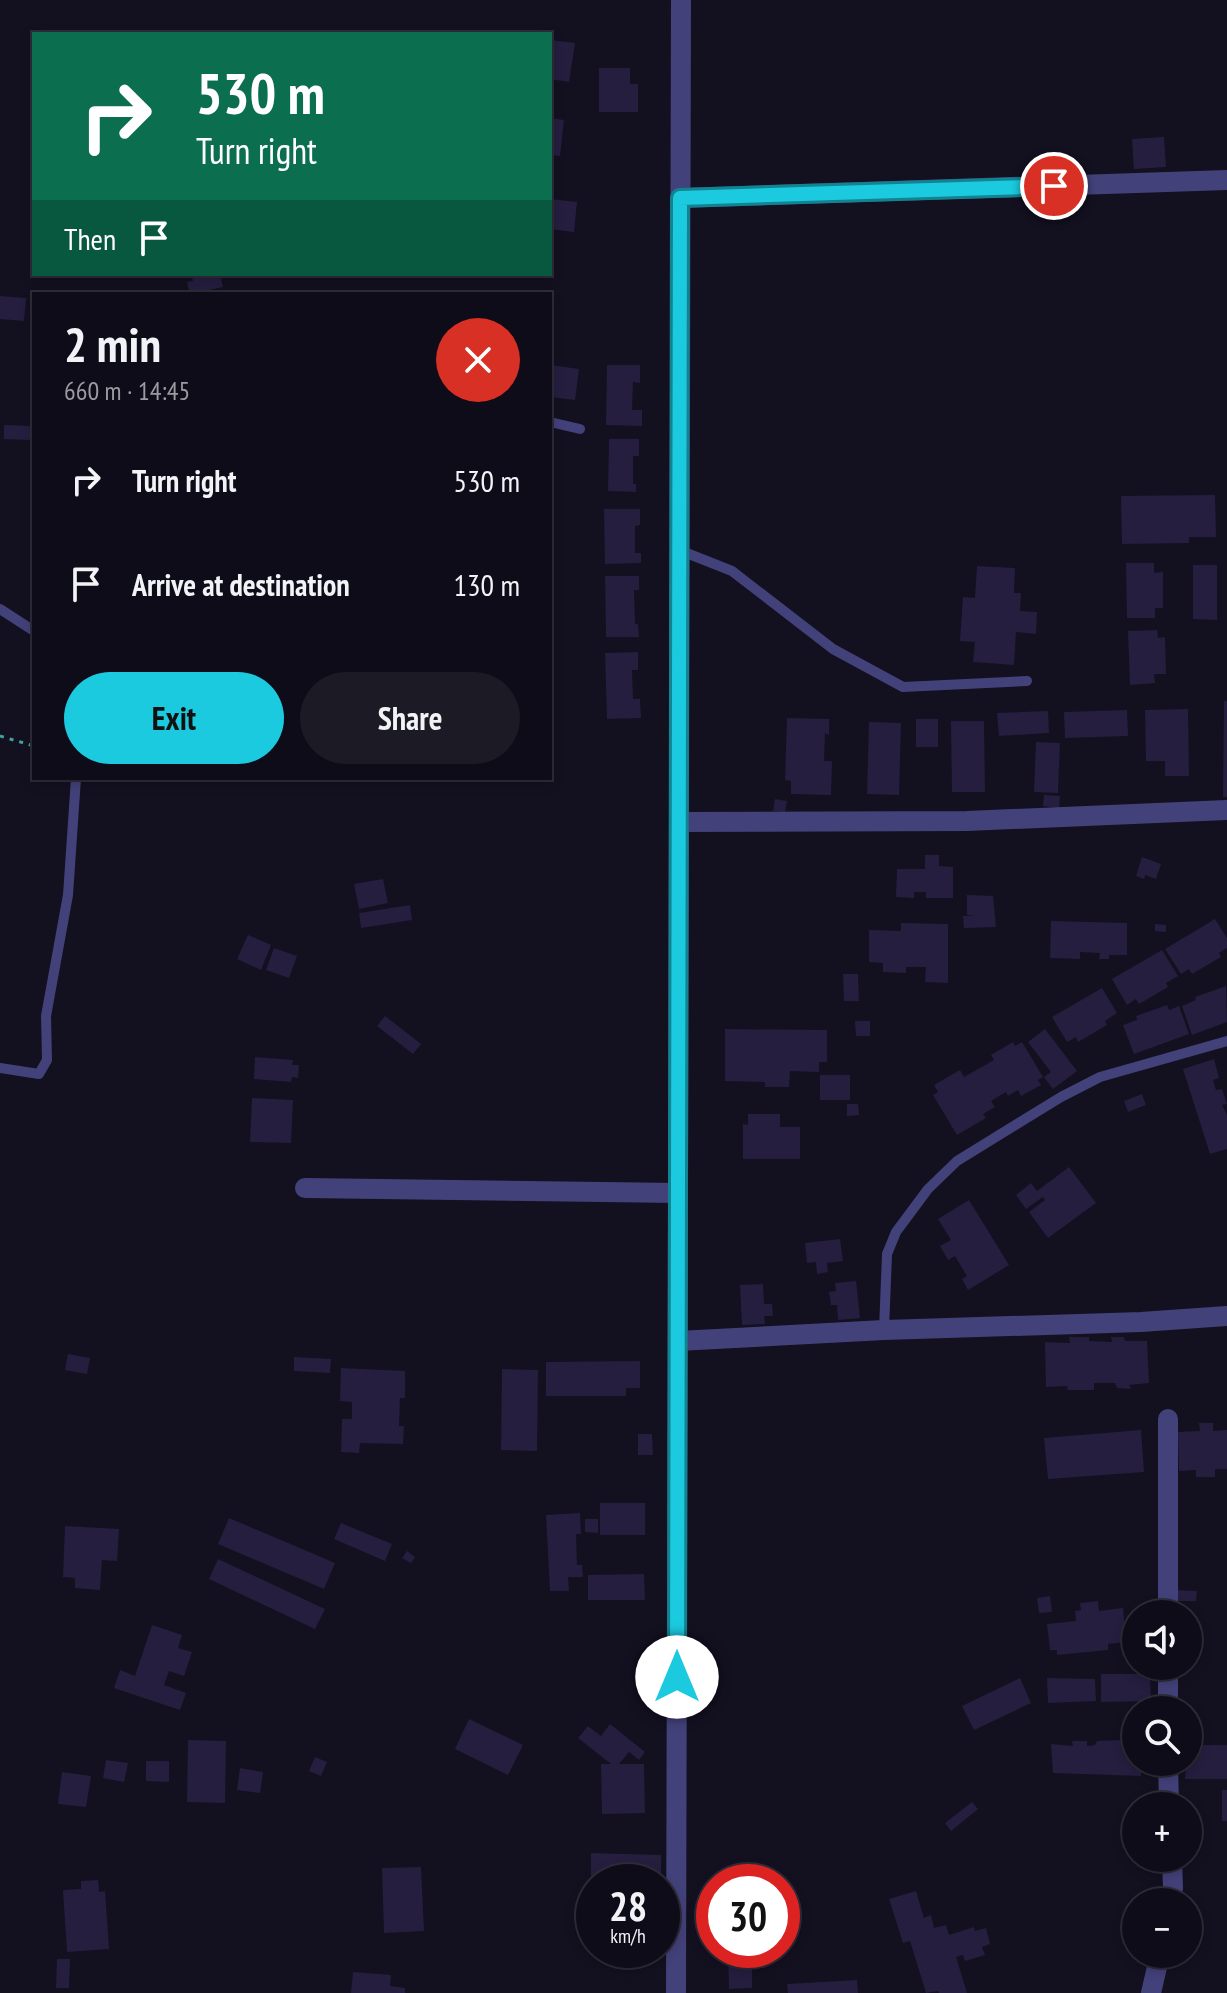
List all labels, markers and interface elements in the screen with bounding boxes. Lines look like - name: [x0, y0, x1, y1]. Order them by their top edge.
- text: 530 m: [196, 57, 325, 129]
- icon: right: [64, 64, 168, 168]
- text: Turn right: [196, 127, 317, 174]
- pin: [1020, 152, 1088, 220]
- icon: arrive: [1032, 164, 1076, 208]
- icon: arrive: [132, 216, 176, 260]
- text: Then: [64, 219, 116, 258]
- text: 2 min: [64, 313, 161, 375]
- button: close: [436, 318, 520, 402]
- text: 660 m · 14:45: [64, 374, 190, 407]
- icon: right: [64, 458, 108, 502]
- text: Turn right: [132, 461, 236, 500]
- text: 530 m: [454, 461, 520, 500]
- icon: arrive: [64, 562, 108, 606]
- text: Arrive at destination: [132, 565, 350, 604]
- text: 130 m: [454, 565, 520, 604]
- button: Exit: [64, 672, 284, 764]
- button: Share: [300, 672, 520, 764]
- map controls: [1122, 1600, 1202, 1968]
- button: sound: [1122, 1600, 1202, 1680]
- position arrow: [635, 1635, 719, 1719]
- button: search: [1122, 1696, 1202, 1776]
- button: +: [1122, 1792, 1202, 1872]
- speed limit sign: 30: [696, 1864, 800, 1968]
- text: 28: [609, 1880, 647, 1932]
- button: −: [1122, 1888, 1202, 1968]
- text: km/h: [610, 1923, 646, 1949]

